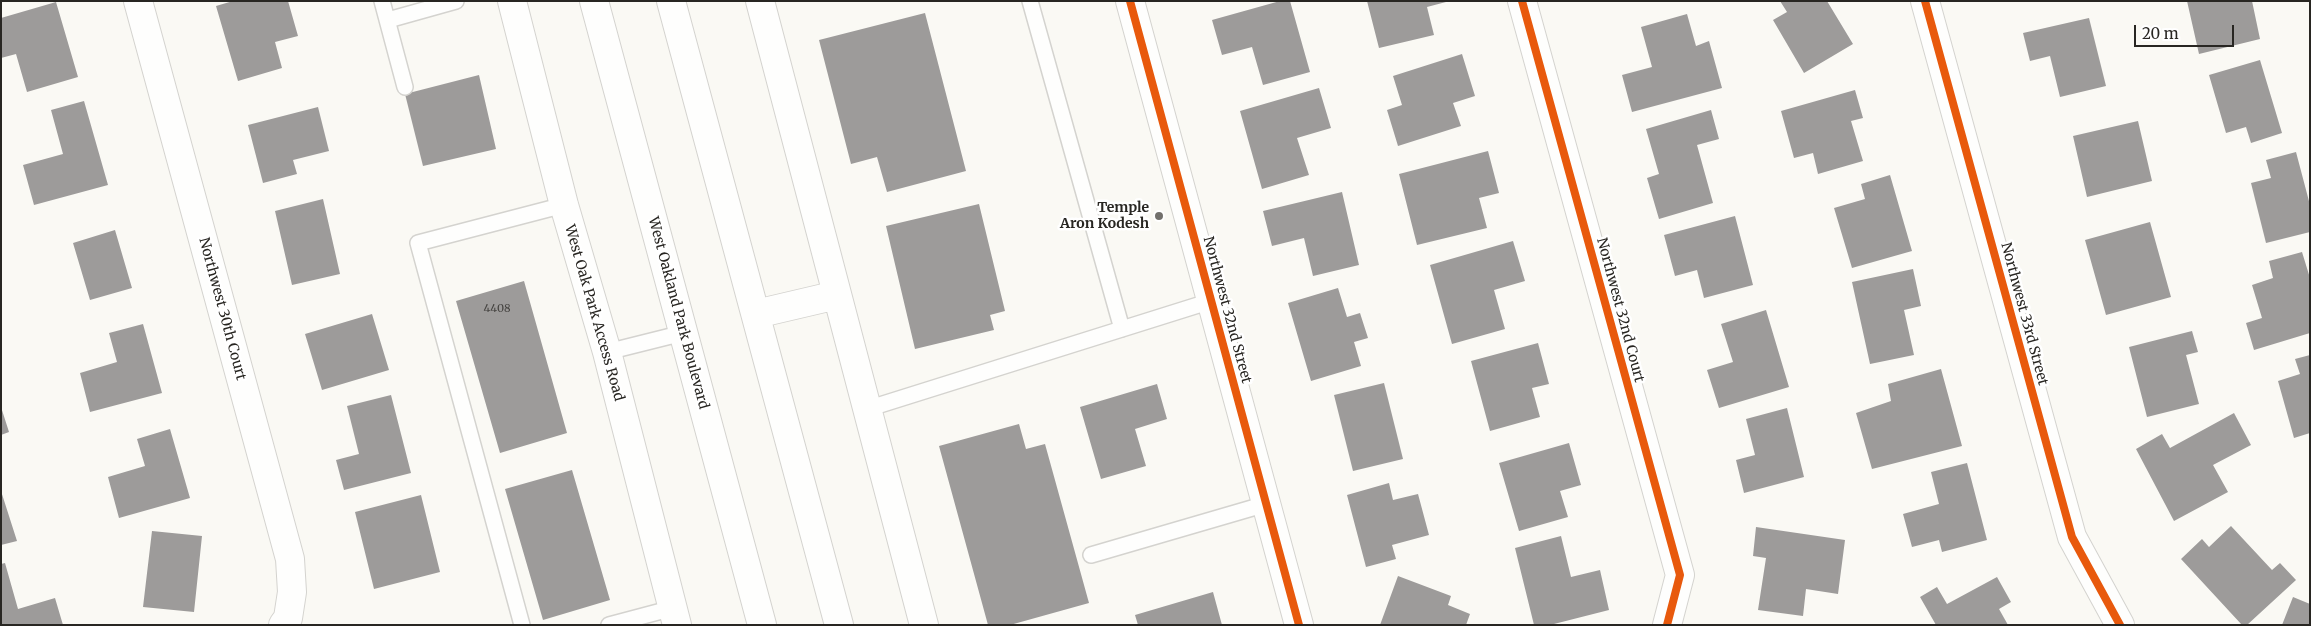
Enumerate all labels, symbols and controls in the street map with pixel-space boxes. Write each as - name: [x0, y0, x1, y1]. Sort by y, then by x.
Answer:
- scale bar: [2136, 15, 2236, 47]
- text: 20 m: [2142, 24, 2179, 43]
- place label: Temple Aron Kodesh: [1060, 200, 1149, 232]
- marker: Temple Aron Kodesh: [1153, 210, 1165, 222]
- street label: West Oakland Park Boulevard: [644, 215, 712, 411]
- street label: West Oak Park Access Road: [561, 223, 627, 403]
- street label: Northwest 32nd Street: [1199, 235, 1255, 385]
- street label: Northwest 30th Court: [195, 236, 249, 382]
- street label: Northwest 32nd Court: [1593, 236, 1647, 384]
- street label: Northwest 33rd Street: [1997, 241, 2051, 387]
- house number: 4408: [483, 302, 511, 316]

